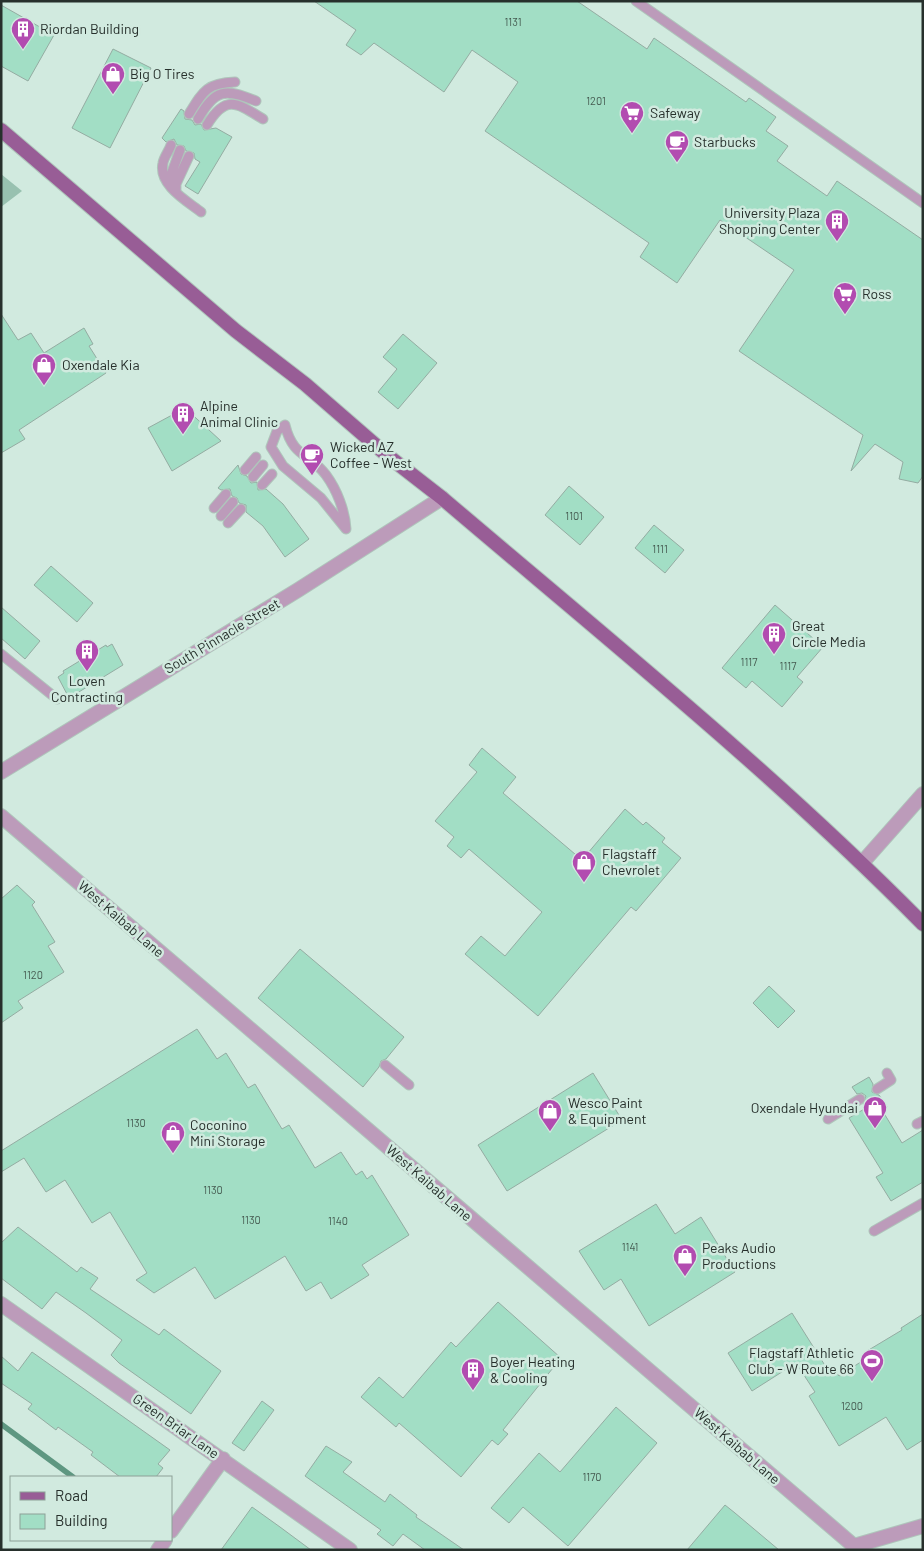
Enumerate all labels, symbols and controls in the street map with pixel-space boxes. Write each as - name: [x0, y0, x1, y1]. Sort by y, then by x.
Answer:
- house number: 1131: [504, 15, 522, 28]
- building icon: Riordan Building: [10, 16, 36, 50]
- place label: Riordan Building: [40, 20, 139, 37]
- shop icon: Big O Tires: [100, 61, 126, 95]
- place label: Big O Tires: [130, 65, 195, 82]
- house number: 1201: [586, 94, 606, 107]
- supermarket icon: Safeway: [619, 100, 645, 134]
- place label: Safeway: [650, 104, 701, 121]
- cafe icon: Starbucks: [664, 129, 690, 163]
- place label: Starbucks: [694, 133, 756, 150]
- place label: University Plaza Shopping Center: [719, 204, 820, 237]
- building icon: University Plaza Shopping Center: [824, 208, 850, 242]
- supermarket icon: Ross: [832, 281, 858, 315]
- place label: Ross: [862, 285, 892, 302]
- shop icon: Oxendale Kia: [31, 352, 57, 386]
- place label: Oxendale Kia: [62, 356, 140, 373]
- place label: Alpine Animal Clinic: [200, 397, 278, 430]
- building icon: Alpine Animal Clinic: [170, 401, 196, 435]
- place label: Wicked AZ Coffee - West: [330, 438, 412, 471]
- cafe icon: Wicked AZ Coffee - West: [299, 442, 325, 476]
- house number: 1101: [565, 509, 583, 522]
- house number: 1111: [652, 542, 668, 555]
- street label: South Pinnacle Street: [161, 594, 283, 677]
- place label: Great Circle Media: [792, 617, 866, 650]
- building icon: Great Circle Media: [761, 621, 787, 655]
- building icon: Loven Contracting: [74, 638, 100, 672]
- house number: 1117: [741, 655, 757, 668]
- house number: 1117: [780, 659, 796, 672]
- place label: Loven Contracting: [51, 672, 123, 705]
- place label: Flagstaff Chevrolet: [602, 845, 660, 878]
- shop icon: Flagstaff Chevrolet: [571, 849, 597, 883]
- street label: West Kaibab Lane: [75, 877, 168, 960]
- house number: 1120: [23, 968, 43, 981]
- place label: Wesco Paint & Equipment: [568, 1094, 647, 1127]
- shop icon: Oxendale Hyundai: [862, 1095, 888, 1129]
- shop icon: Wesco Paint & Equipment: [537, 1098, 563, 1132]
- place label: Oxendale Hyundai: [751, 1099, 858, 1116]
- house number: 1130: [126, 1116, 146, 1129]
- place label: Coconino Mini Storage: [190, 1116, 265, 1149]
- shop icon: Coconino Mini Storage: [160, 1120, 186, 1154]
- street label: West Kaibab Lane: [383, 1141, 476, 1224]
- house number: 1130: [203, 1183, 223, 1196]
- house number: 1130: [241, 1213, 261, 1226]
- house number: 1140: [328, 1214, 348, 1227]
- place label: Peaks Audio Productions: [702, 1239, 776, 1272]
- house number: 1141: [622, 1240, 638, 1253]
- shop icon: Peaks Audio Productions: [672, 1243, 698, 1277]
- place label: Flagstaff Athletic Club - W Route 66: [748, 1344, 854, 1377]
- sports icon: Flagstaff Athletic Club - W Route 66: [859, 1348, 885, 1382]
- place label: Boyer Heating & Cooling: [490, 1353, 575, 1386]
- building icon: Boyer Heating & Cooling: [460, 1357, 486, 1391]
- street label: Green Briar Lane: [130, 1390, 223, 1462]
- house number: 1200: [841, 1399, 863, 1412]
- street label: West Kaibab Lane: [691, 1404, 784, 1487]
- house number: 1170: [582, 1470, 602, 1483]
- legend: [10, 1476, 172, 1541]
- text: Road: [55, 1486, 88, 1504]
- text: Building: [55, 1511, 108, 1529]

